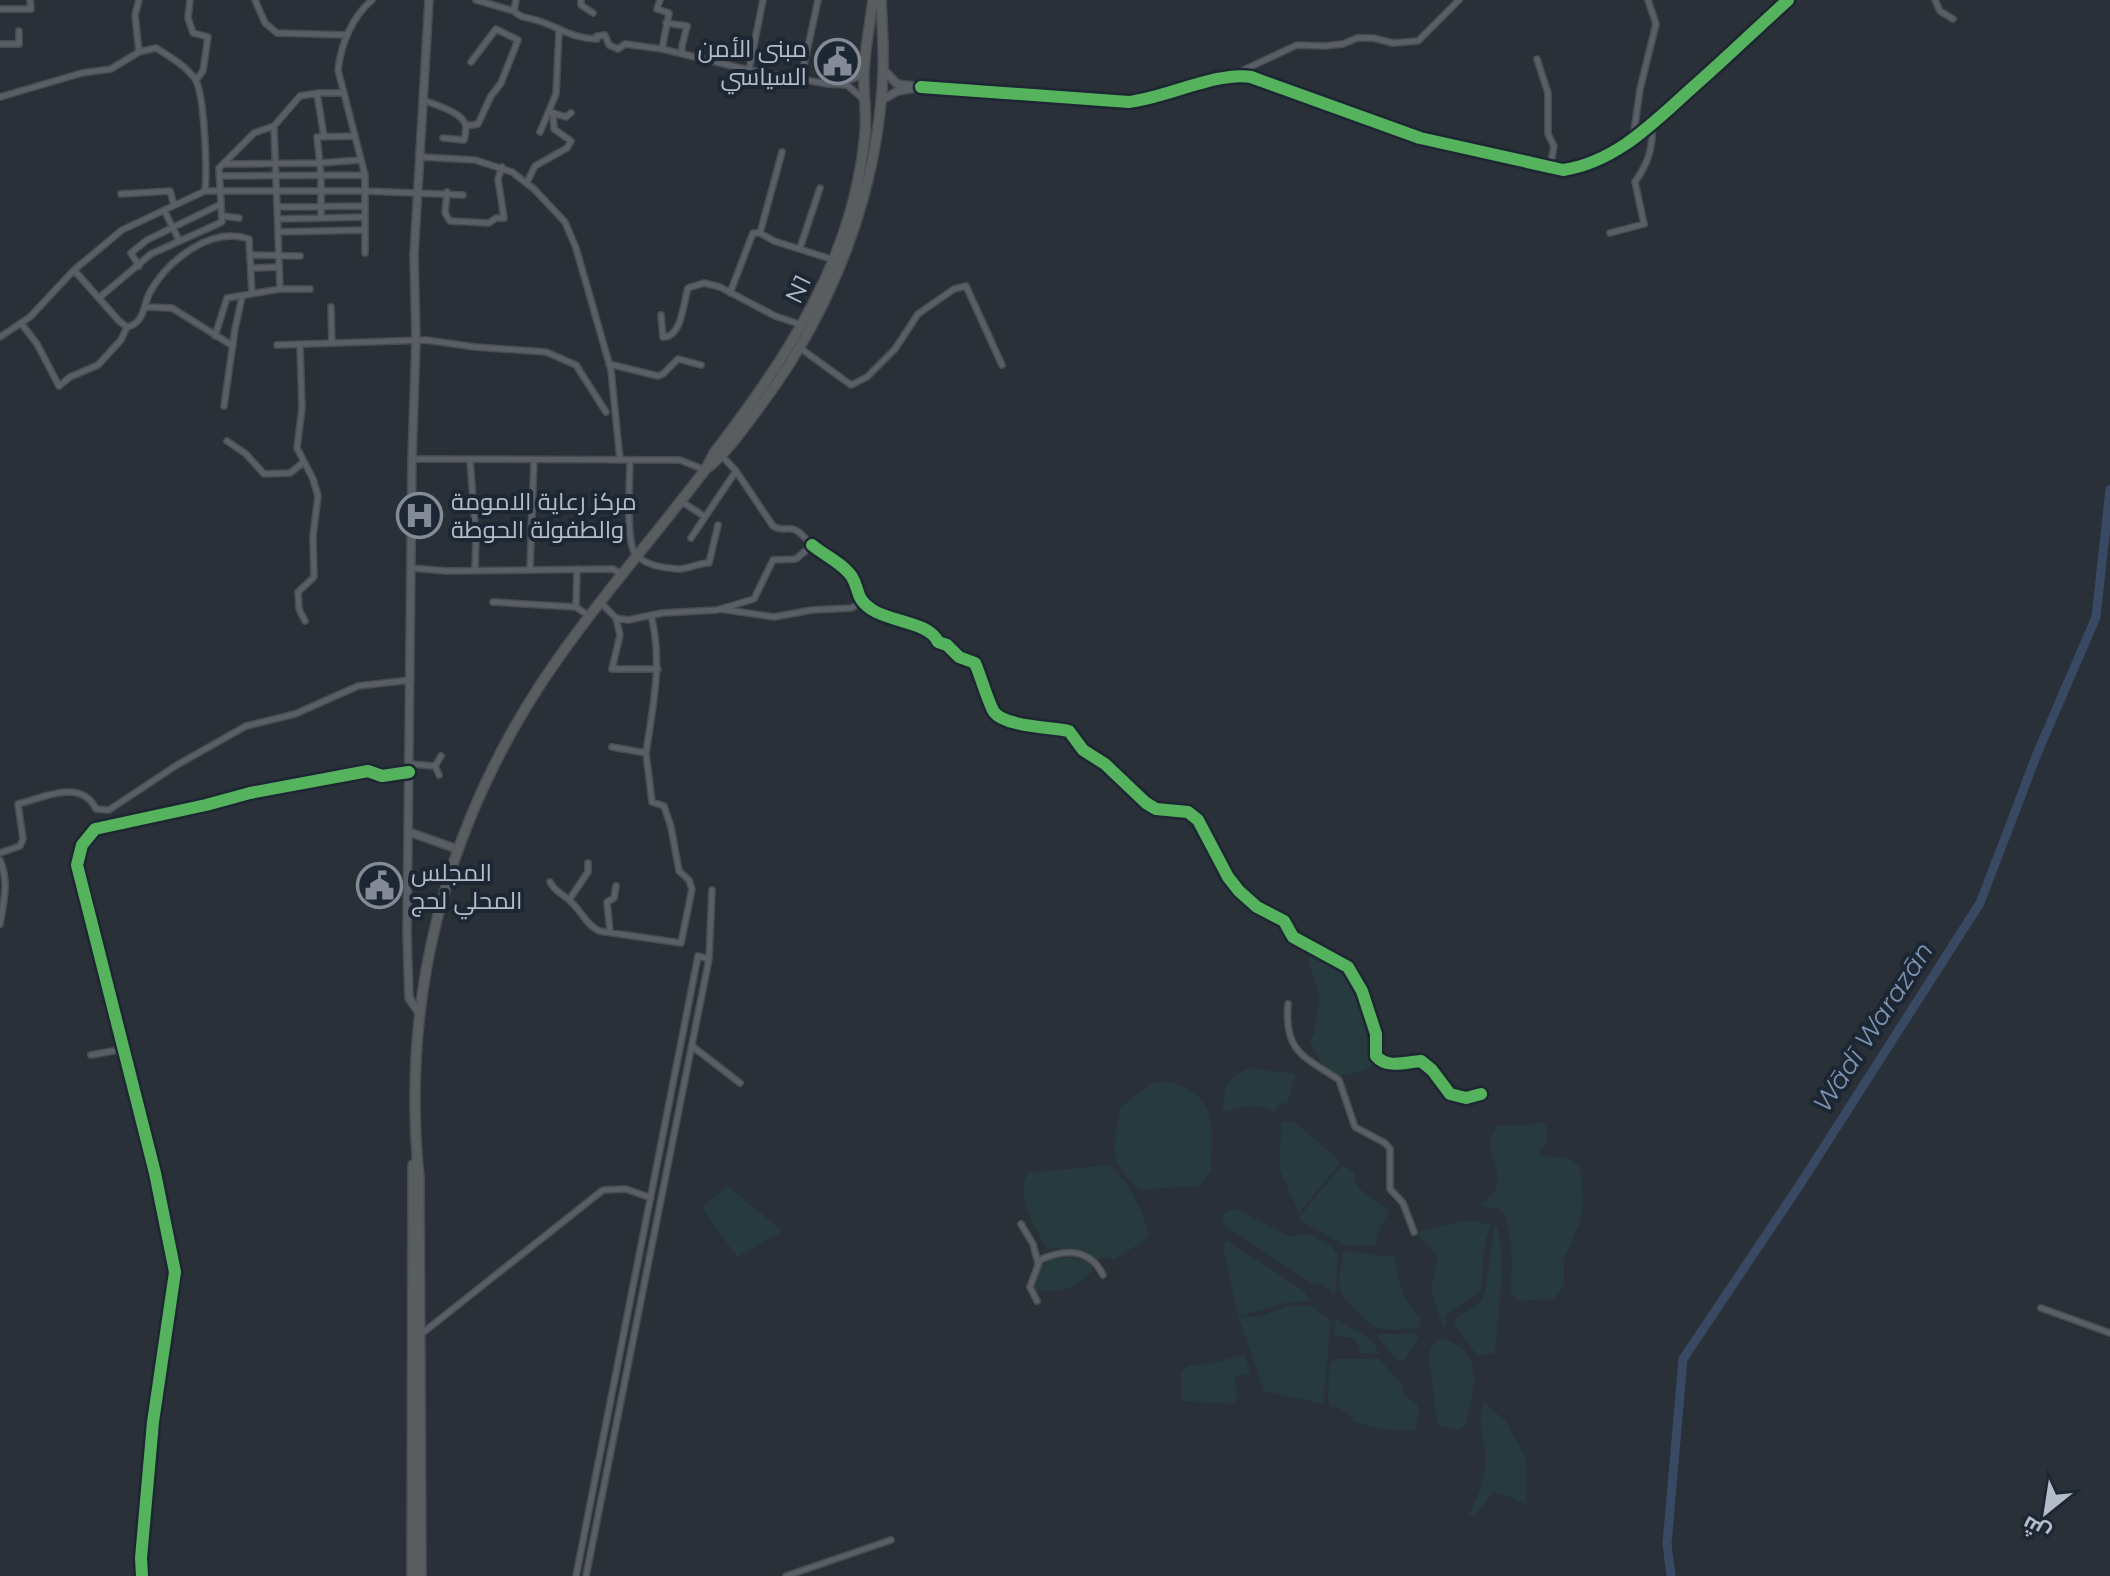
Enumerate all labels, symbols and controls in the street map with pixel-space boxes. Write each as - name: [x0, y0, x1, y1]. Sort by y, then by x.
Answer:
- place label: مبنى الأمن السياسي: [697, 34, 807, 95]
- public building icon: مبنى الأمن السياسي: [814, 38, 862, 86]
- street label: N1: [779, 270, 817, 308]
- place label: مركز رعاية الامومة والطفولة الحوطة: [451, 487, 637, 544]
- hospital icon: مركز رعاية الامومة والطفولة الحوطة: [396, 491, 444, 539]
- place label: المجلس المحلي لحج: [411, 858, 522, 920]
- public building icon: المجلس المحلي لحج: [356, 862, 404, 910]
- water label: Wādī Warazān: [1806, 936, 1940, 1118]
- north arrow: [2006, 1472, 2086, 1552]
- text: ش: [2017, 1510, 2055, 1548]

